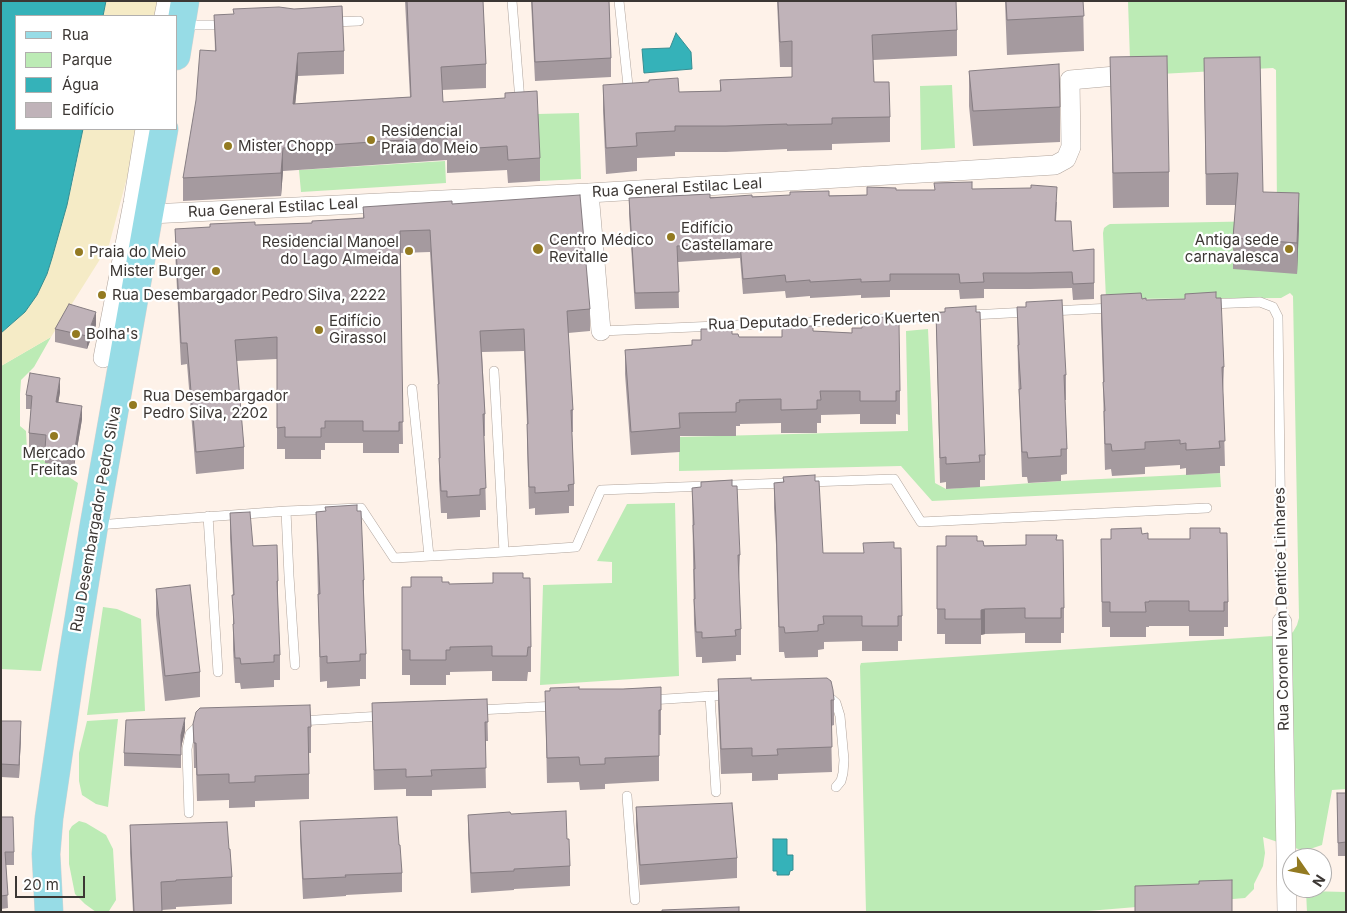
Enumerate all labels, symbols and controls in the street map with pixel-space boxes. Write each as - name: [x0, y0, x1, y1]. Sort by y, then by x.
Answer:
- legend: [15, 15, 178, 130]
- text: Rua: [62, 25, 89, 44]
- text: Parque: [62, 50, 112, 69]
- text: Água: [62, 75, 99, 94]
- text: Edifício: [62, 100, 114, 119]
- place label: Residencial Praia do Meio: [381, 122, 478, 157]
- marker: Residencial Praia do Meio: [365, 134, 377, 146]
- place label: Mister Chopp: [238, 137, 334, 155]
- marker: Mister Chopp: [222, 140, 234, 152]
- street label: Rua General Estilac Leal: [591, 175, 763, 201]
- street label: Rua General Estilac Leal: [187, 195, 359, 221]
- place label: Edifício Castellamare: [681, 219, 773, 254]
- place label: Centro Médico Revitalle: [549, 231, 654, 266]
- marker: Edifício Castellamare: [665, 231, 677, 243]
- place label: Antiga sede carnavalesca: [1185, 231, 1279, 266]
- place label: Residencial Manoel do Lago Almeida: [262, 233, 399, 268]
- marker: Centro Médico Revitalle: [531, 242, 545, 256]
- place label: Praia do Meio: [89, 243, 186, 261]
- marker: Antiga sede carnavalesca: [1283, 243, 1295, 255]
- marker: Residencial Manoel do Lago Almeida: [403, 245, 415, 257]
- marker: Praia do Meio: [73, 246, 85, 258]
- place label: Mister Burger: [110, 262, 206, 280]
- marker: Mister Burger: [210, 265, 222, 277]
- place label: Rua Desembargador Pedro Silva, 2222: [112, 286, 386, 304]
- marker: Rua Desembargador Pedro Silva, 2222: [96, 289, 108, 301]
- street label: Rua Deputado Frederico Kuerten: [708, 308, 940, 334]
- place label: Edifício Girassol: [329, 312, 386, 347]
- marker: Edifício Girassol: [313, 324, 325, 336]
- place label: Bolha's: [86, 325, 138, 343]
- marker: Bolha's: [70, 328, 82, 340]
- place label: Rua Desembargador Pedro Silva, 2202: [143, 387, 288, 422]
- marker: Rua Desembargador Pedro Silva, 2202: [127, 399, 139, 411]
- street label: Rua Desembargador Pedro Silva: [67, 405, 125, 633]
- marker: Mercado Freitas: [48, 430, 60, 442]
- place label: Mercado Freitas: [22, 444, 86, 479]
- street label: Rua Coronel Ivan Dentice Linhares: [1271, 487, 1293, 731]
- north arrow: [1282, 848, 1332, 898]
- scale bar: [18, 866, 88, 898]
- text: N: [1309, 872, 1329, 890]
- text: 20 m: [23, 875, 59, 894]

